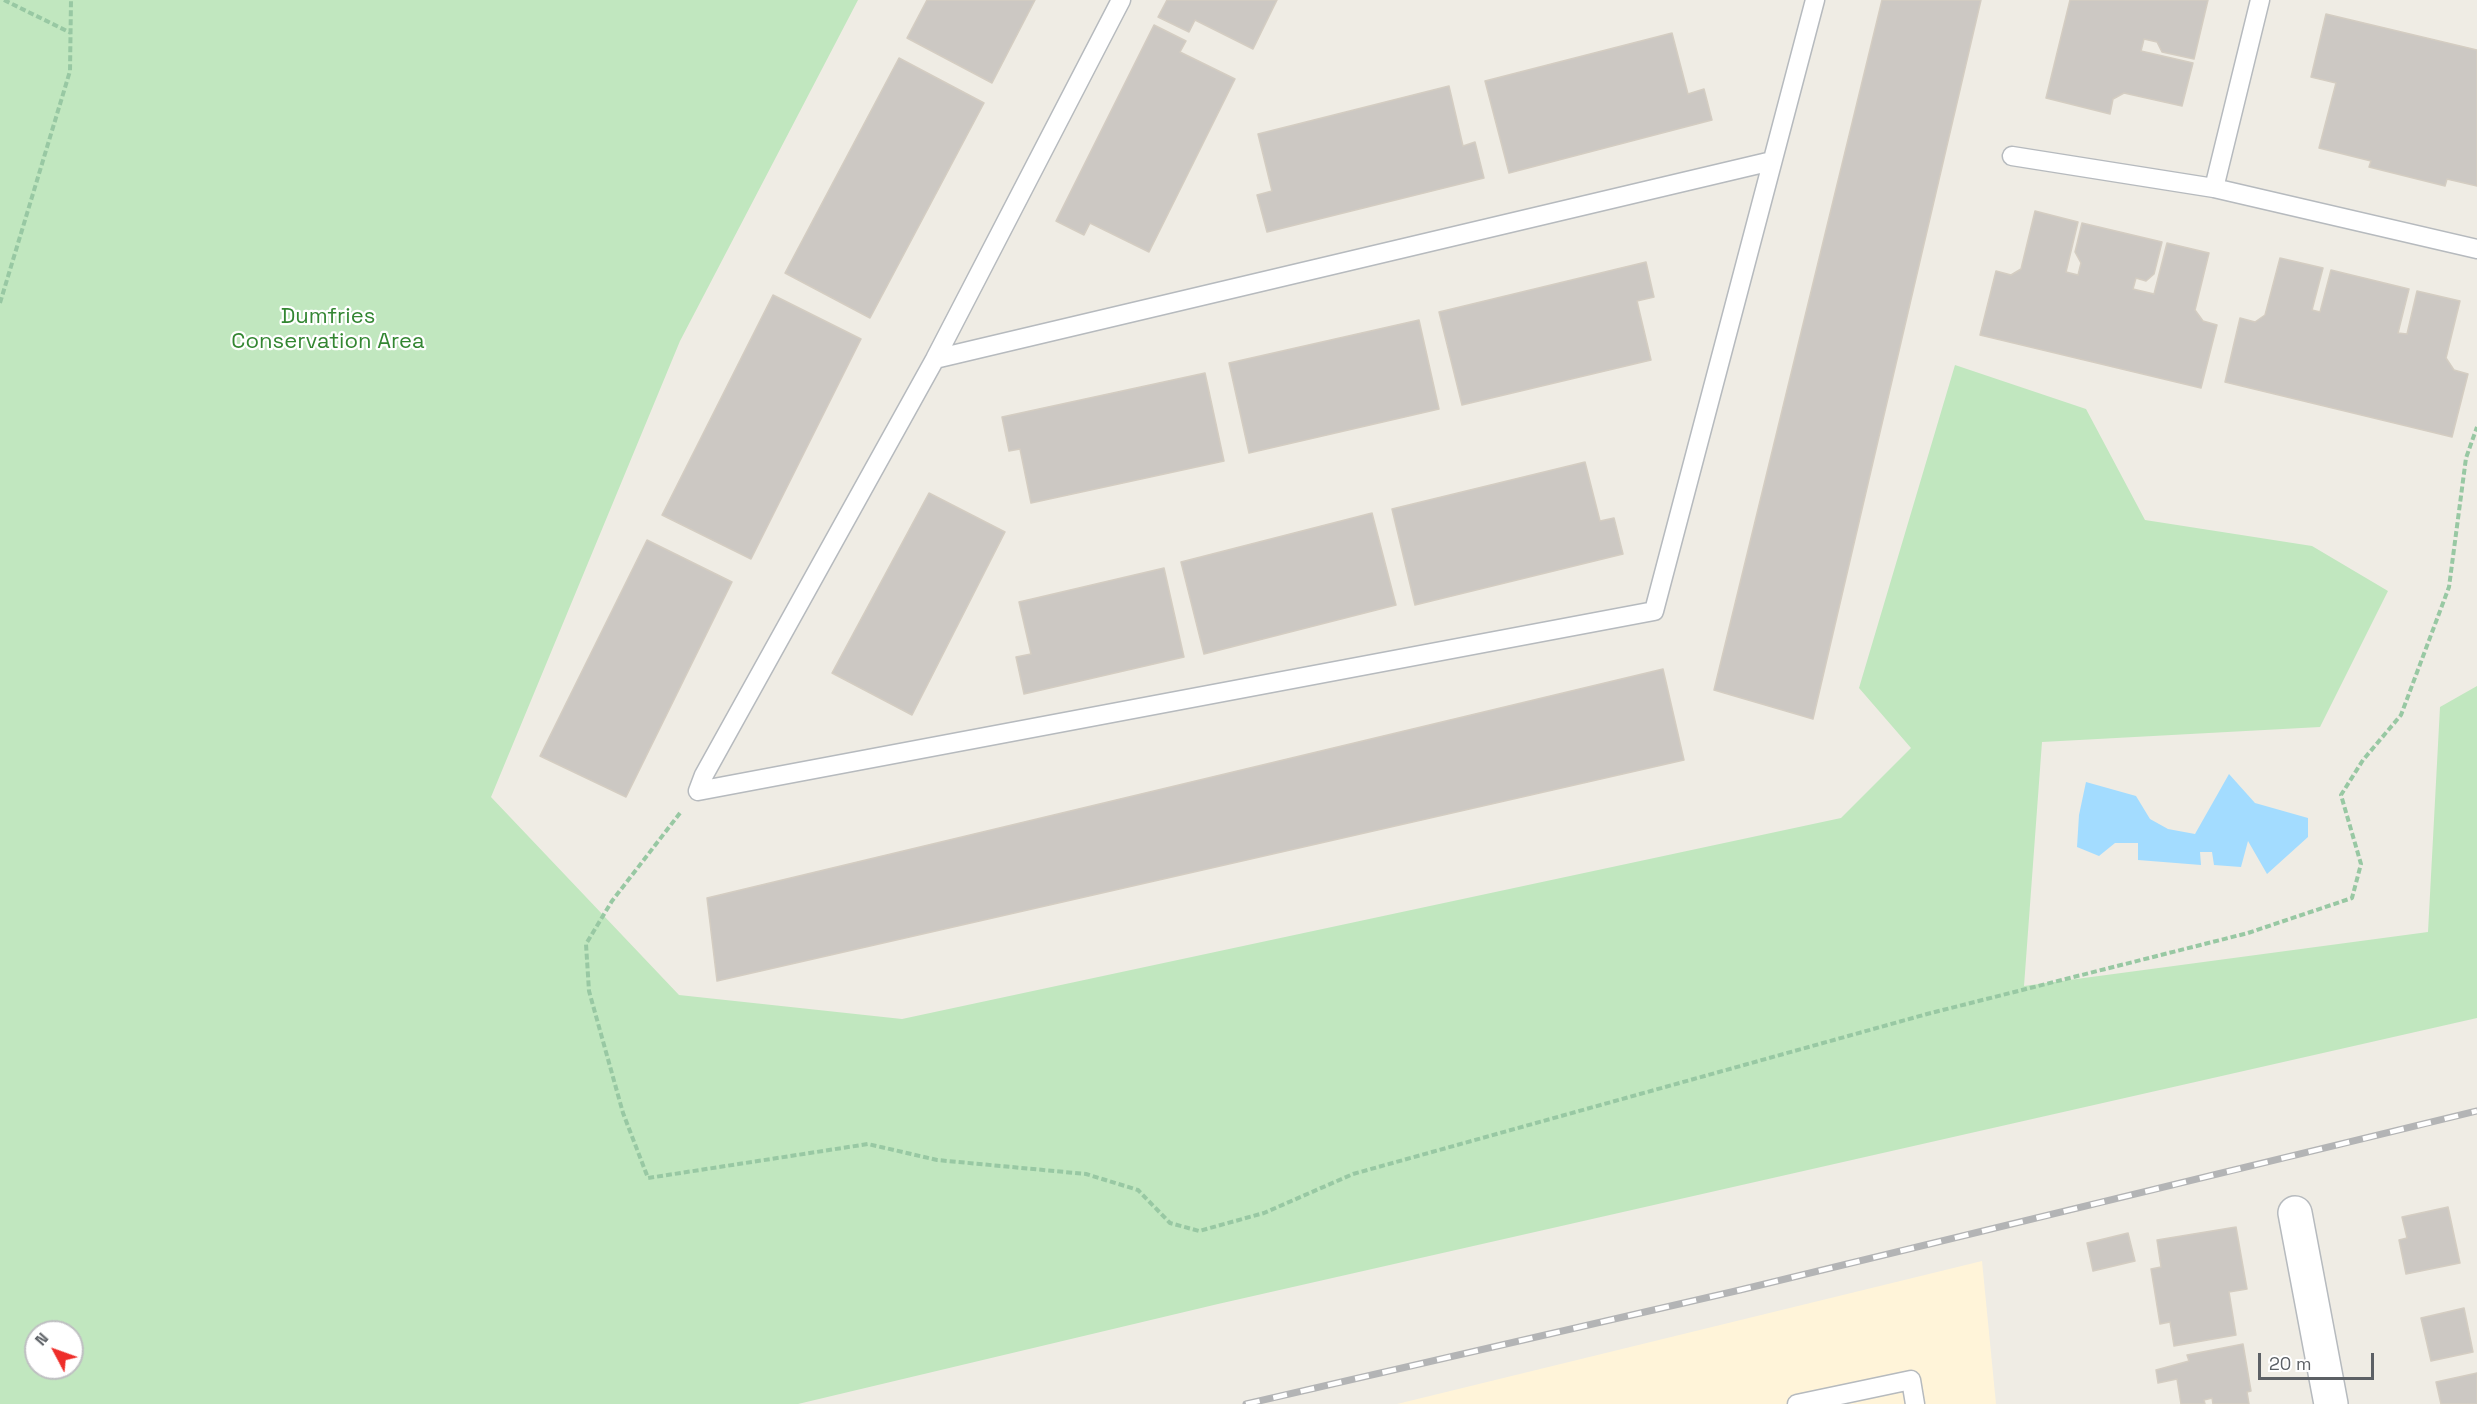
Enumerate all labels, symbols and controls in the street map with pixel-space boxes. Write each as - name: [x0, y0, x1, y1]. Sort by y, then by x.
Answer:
- park label: Dumfries Conservation Area: [231, 304, 425, 356]
- north arrow: [24, 1320, 84, 1380]
- text: N: [30, 1328, 53, 1350]
- scale bar: [2261, 1341, 2376, 1379]
- text: 20 m: [2269, 1352, 2312, 1375]

